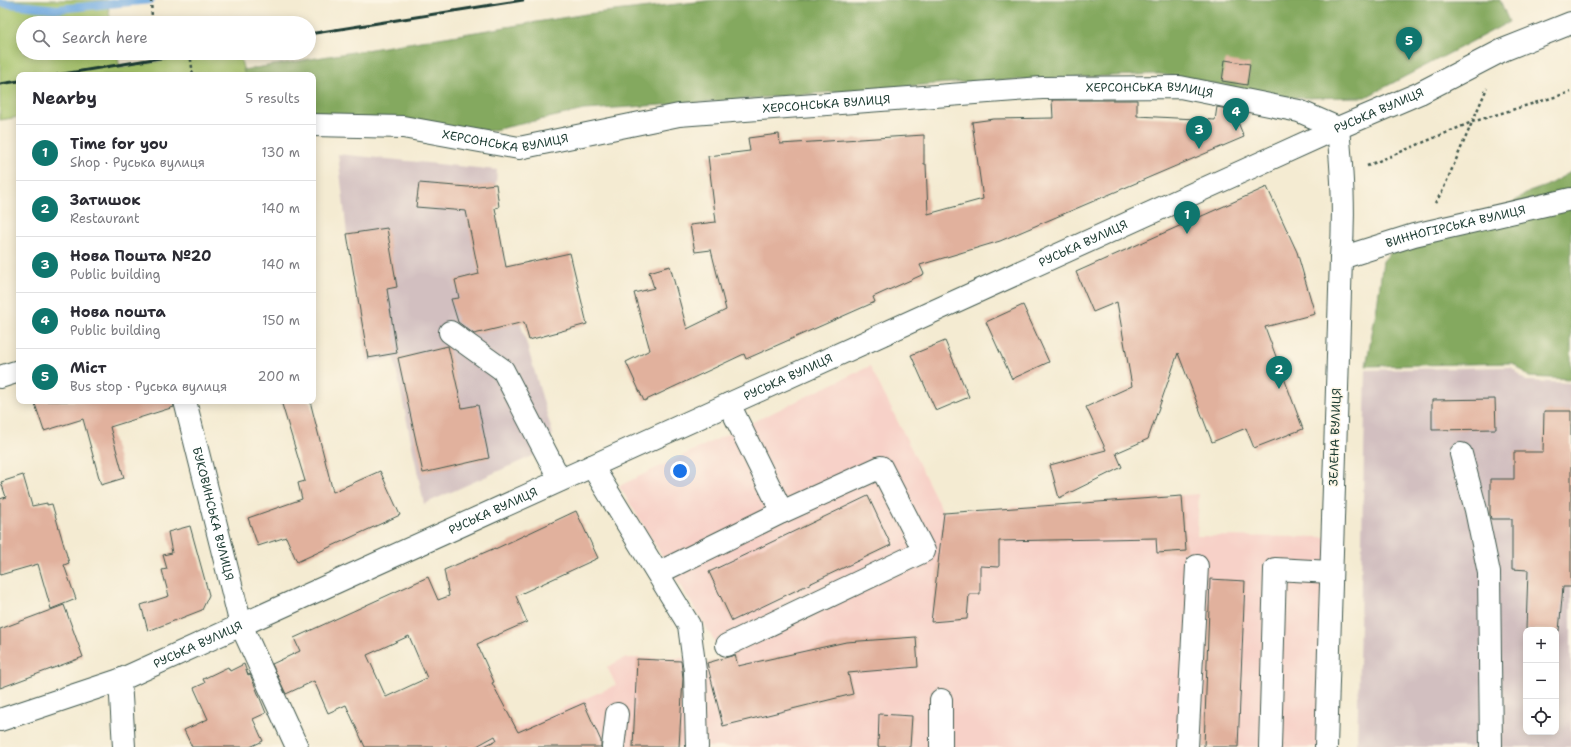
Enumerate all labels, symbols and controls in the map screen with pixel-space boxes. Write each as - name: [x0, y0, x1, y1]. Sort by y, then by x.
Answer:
- search box: [16, 16, 316, 60]
- icon: search: [30, 27, 52, 49]
- pin: 5: [1396, 27, 1422, 60]
- text: Search here: [62, 28, 148, 48]
- street label: ХЕРСОНСЬКА ВУЛИЦЯ: [1086, 79, 1215, 102]
- street label: РУСЬКА ВУЛИЦЯ: [1331, 84, 1426, 137]
- text: Nearby: [32, 87, 97, 109]
- text: 5 results: [245, 90, 300, 107]
- street label: ХЕРСОНСЬКА ВУЛИЦЯ: [762, 91, 891, 117]
- pin: 4: [1223, 98, 1249, 131]
- pin: 3: [1186, 116, 1212, 149]
- street label: ХЕРСОНСЬКА ВУЛИЦЯ: [441, 126, 570, 156]
- text: Time for you: [70, 134, 168, 154]
- text: 1: [42, 144, 48, 161]
- text: 130 m: [262, 144, 300, 161]
- text: Shop · Руська вулиця: [70, 154, 205, 171]
- text: Затишок: [70, 190, 141, 210]
- text: 2: [40, 200, 50, 217]
- text: 140 m: [261, 200, 300, 217]
- pin: 1: [1174, 201, 1200, 234]
- street label: ВИННОГІРСЬКА ВУЛИЦЯ: [1384, 202, 1527, 251]
- text: Restaurant: [70, 210, 140, 227]
- street label: РУСЬКА ВУЛИЦЯ: [1036, 216, 1130, 271]
- text: Нова Пошта №20: [70, 246, 211, 266]
- text: 3: [40, 256, 50, 273]
- text: 140 m: [261, 256, 300, 273]
- text: Public building: [70, 266, 161, 283]
- text: Нова пошта: [70, 302, 166, 322]
- text: 4: [40, 312, 50, 329]
- text: 150 m: [262, 312, 300, 329]
- text: Public building: [70, 322, 161, 339]
- street label: РУСЬКА ВУЛИЦЯ: [741, 350, 835, 404]
- pin: 2: [1266, 356, 1292, 389]
- text: Міст: [70, 358, 107, 378]
- text: 5: [41, 368, 49, 385]
- text: 200 m: [258, 368, 300, 385]
- text: Bus stop · Руська вулиця: [70, 378, 227, 395]
- street label: ЗЕЛЕНА ВУЛИЦЯ: [1325, 388, 1345, 486]
- street label: БУКОВИНСЬКА ВУЛИЦЯ: [189, 445, 238, 582]
- your location: [670, 461, 690, 481]
- street label: РУСЬКА ВУЛИЦЯ: [446, 484, 540, 538]
- street label: РУСЬКА ВУЛИЦЯ: [151, 618, 245, 672]
- map controls: [1523, 627, 1559, 735]
- button: +: [1523, 627, 1559, 663]
- button: −: [1523, 663, 1559, 699]
- button: locate: [1523, 699, 1559, 735]

